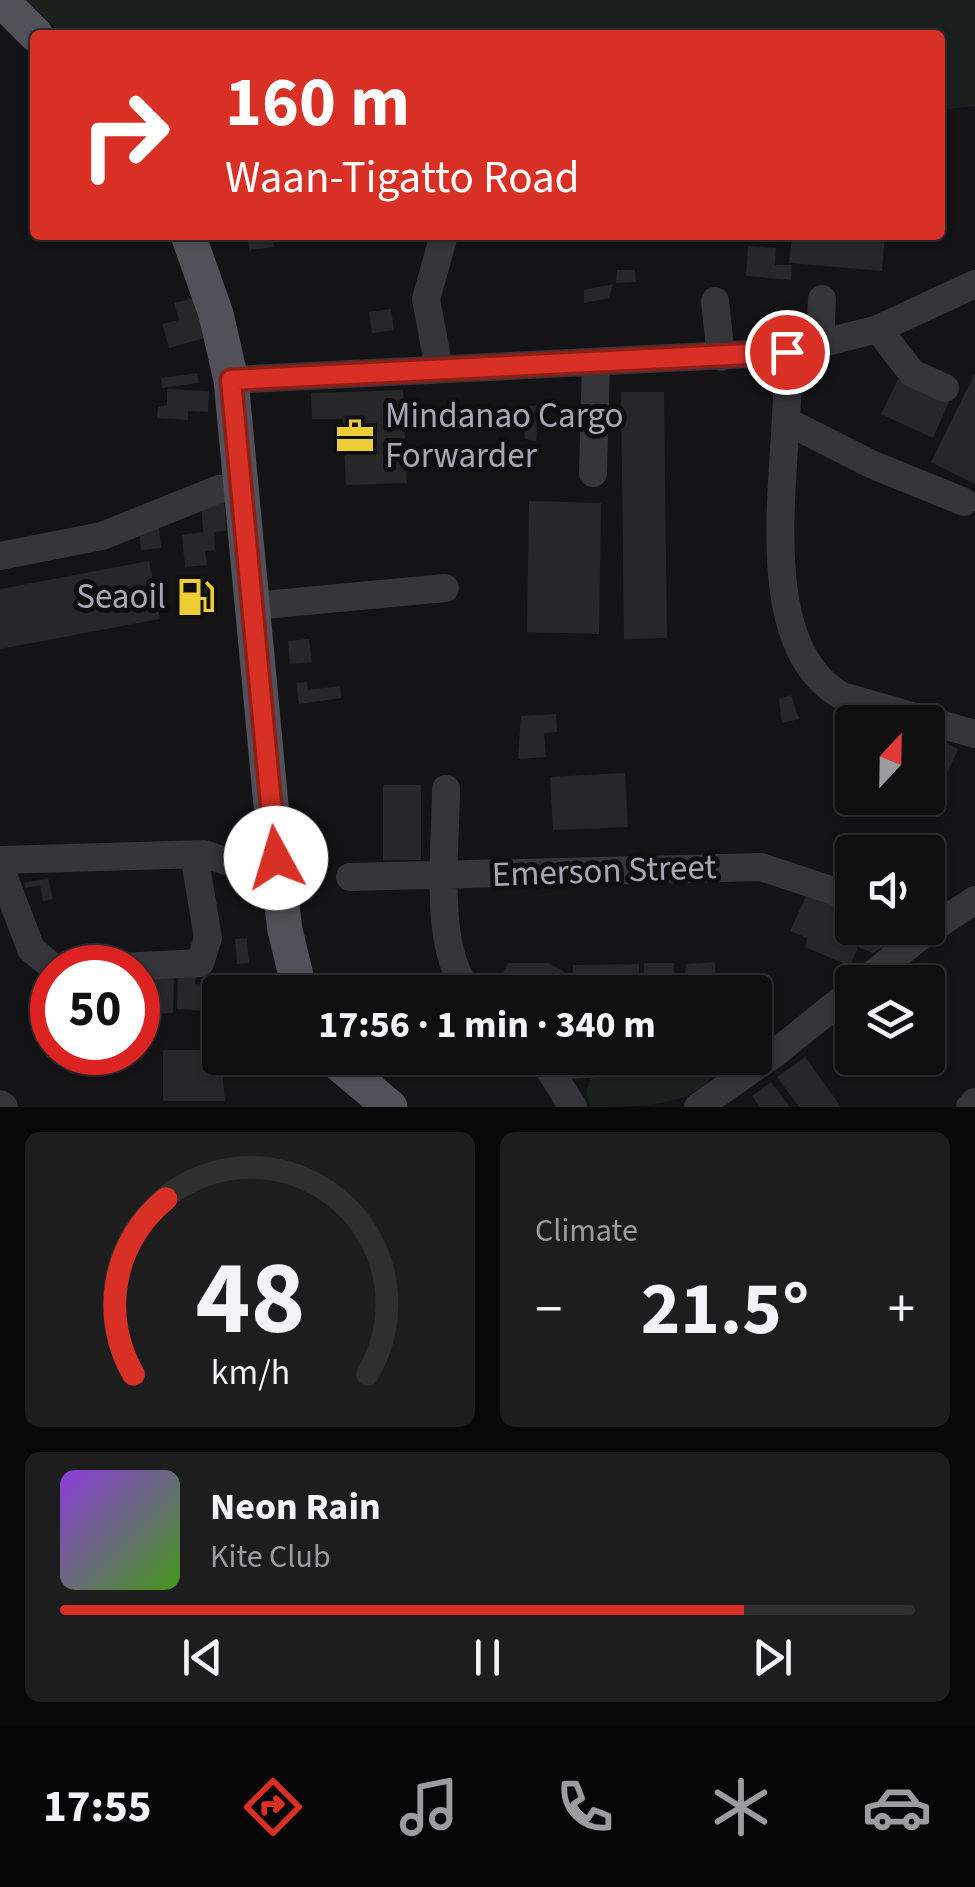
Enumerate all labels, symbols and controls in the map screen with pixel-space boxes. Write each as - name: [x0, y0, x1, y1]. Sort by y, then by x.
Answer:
- text: 160 m: [225, 53, 410, 153]
- icon: right: [60, 70, 190, 200]
- text: Waan-Tigatto Road: [225, 146, 580, 210]
- pin: [745, 310, 830, 395]
- icon: arrive: [760, 325, 815, 380]
- place label: Mindanao Cargo Forwarder: [385, 391, 624, 481]
- office icon: Mindanao Cargo Forwarder: [334, 415, 376, 457]
- place label: Seaoil: [76, 572, 166, 622]
- fuel station icon: Seaoil: [175, 576, 217, 618]
- north arrow: [835, 705, 945, 815]
- map controls: [835, 705, 945, 1075]
- position arrow: [224, 806, 328, 910]
- button: sound: [835, 835, 945, 945]
- street label: Emerson Street: [491, 842, 717, 900]
- speed limit sign: 50: [30, 945, 160, 1075]
- button: layers: [835, 965, 945, 1075]
- text: 17:56 · 1 min · 340 m: [318, 998, 656, 1052]
- text: Climate: [535, 1208, 638, 1254]
- text: 48: [195, 1226, 305, 1374]
- text: 21.5°: [641, 1256, 809, 1363]
- text: −: [535, 1271, 562, 1349]
- text: +: [888, 1271, 915, 1349]
- text: km/h: [210, 1347, 290, 1398]
- text: Neon Rain: [210, 1480, 381, 1534]
- text: Kite Club: [210, 1534, 331, 1580]
- icon: previous: [175, 1630, 230, 1685]
- icon: pause: [460, 1630, 515, 1685]
- icon: next: [745, 1630, 800, 1685]
- icon: directions: [238, 1772, 308, 1842]
- icon: music: [394, 1772, 464, 1842]
- icon: phone: [550, 1772, 620, 1842]
- icon: climate: [706, 1772, 776, 1842]
- icon: car: [862, 1772, 932, 1842]
- text: 17:55: [43, 1775, 152, 1839]

